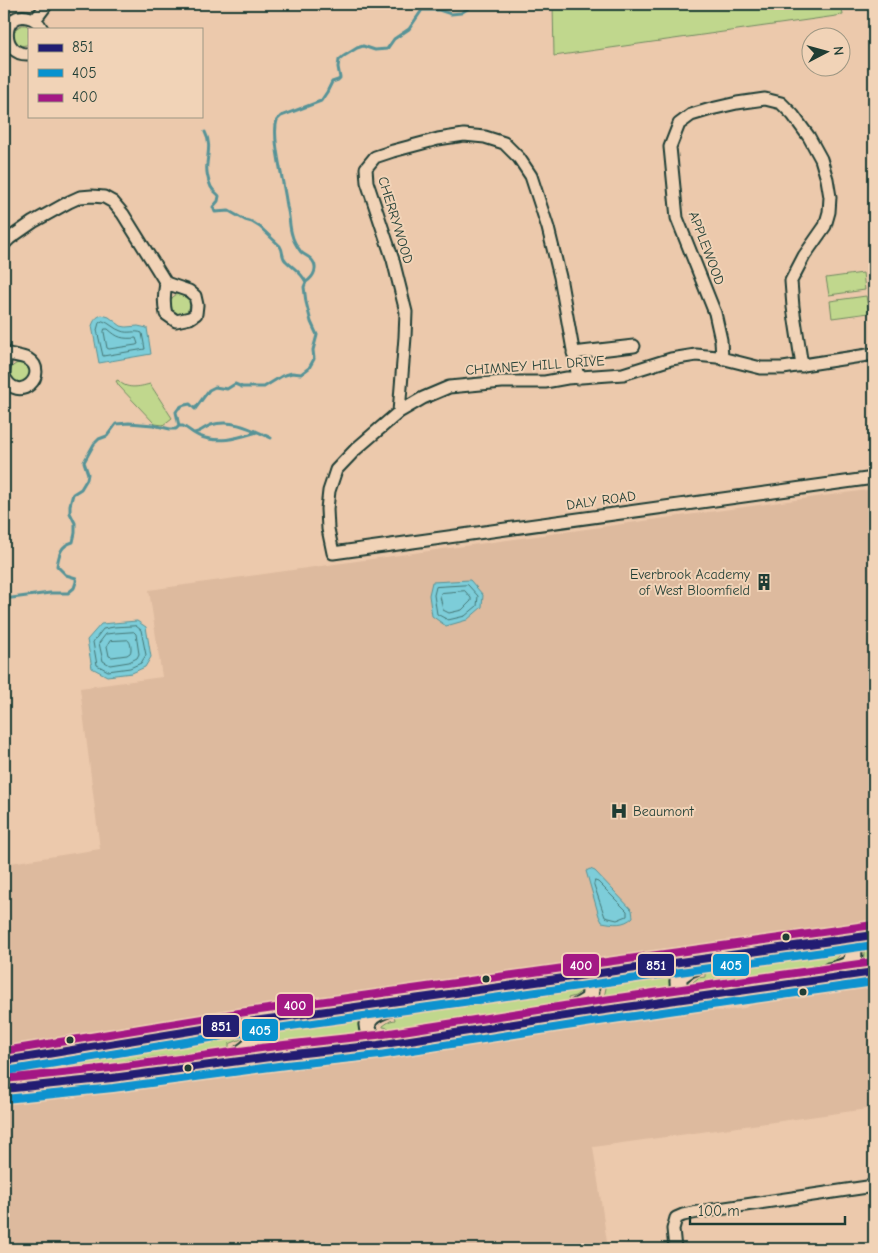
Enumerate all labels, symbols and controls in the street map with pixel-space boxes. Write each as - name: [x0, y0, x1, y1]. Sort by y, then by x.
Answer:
- legend: [28, 28, 202, 118]
- north arrow: [800, 28, 850, 78]
- text: 851: [72, 38, 94, 56]
- text: N: [830, 45, 847, 56]
- text: 405: [72, 64, 97, 82]
- text: 400: [72, 88, 98, 106]
- street label: CHERRYWOOD: [374, 174, 417, 266]
- street label: APPLEWOOD: [685, 209, 728, 288]
- street label: CHIMNEY HILL DRIVE: [465, 352, 605, 379]
- street label: DALY ROAD: [565, 487, 637, 514]
- place label: Everbrook Academy of West Bloomfield: [630, 566, 751, 599]
- building icon: Everbrook Academy of West Bloomfield: [754, 572, 774, 592]
- hospital icon: Beaumont: [609, 801, 629, 821]
- place label: Beaumont: [633, 803, 695, 820]
- unlabelled marker: [781, 932, 791, 942]
- line badge: 400: [562, 953, 600, 977]
- line badge: 851: [637, 953, 675, 977]
- line badge: 405: [712, 953, 750, 977]
- text: 400: [570, 957, 592, 974]
- text: 851: [646, 957, 666, 974]
- text: 405: [720, 957, 742, 974]
- unlabelled marker: [481, 974, 491, 984]
- unlabelled marker: [798, 987, 808, 997]
- line badge: 400: [276, 993, 314, 1017]
- text: 400: [284, 997, 306, 1014]
- line badge: 851: [202, 1014, 240, 1038]
- text: 851: [211, 1018, 231, 1035]
- line badge: 405: [241, 1018, 279, 1042]
- text: 405: [249, 1022, 271, 1039]
- unlabelled marker: [65, 1035, 75, 1045]
- unlabelled marker: [183, 1063, 193, 1073]
- scale bar: [690, 1193, 846, 1225]
- text: 100 m: [698, 1202, 740, 1220]

